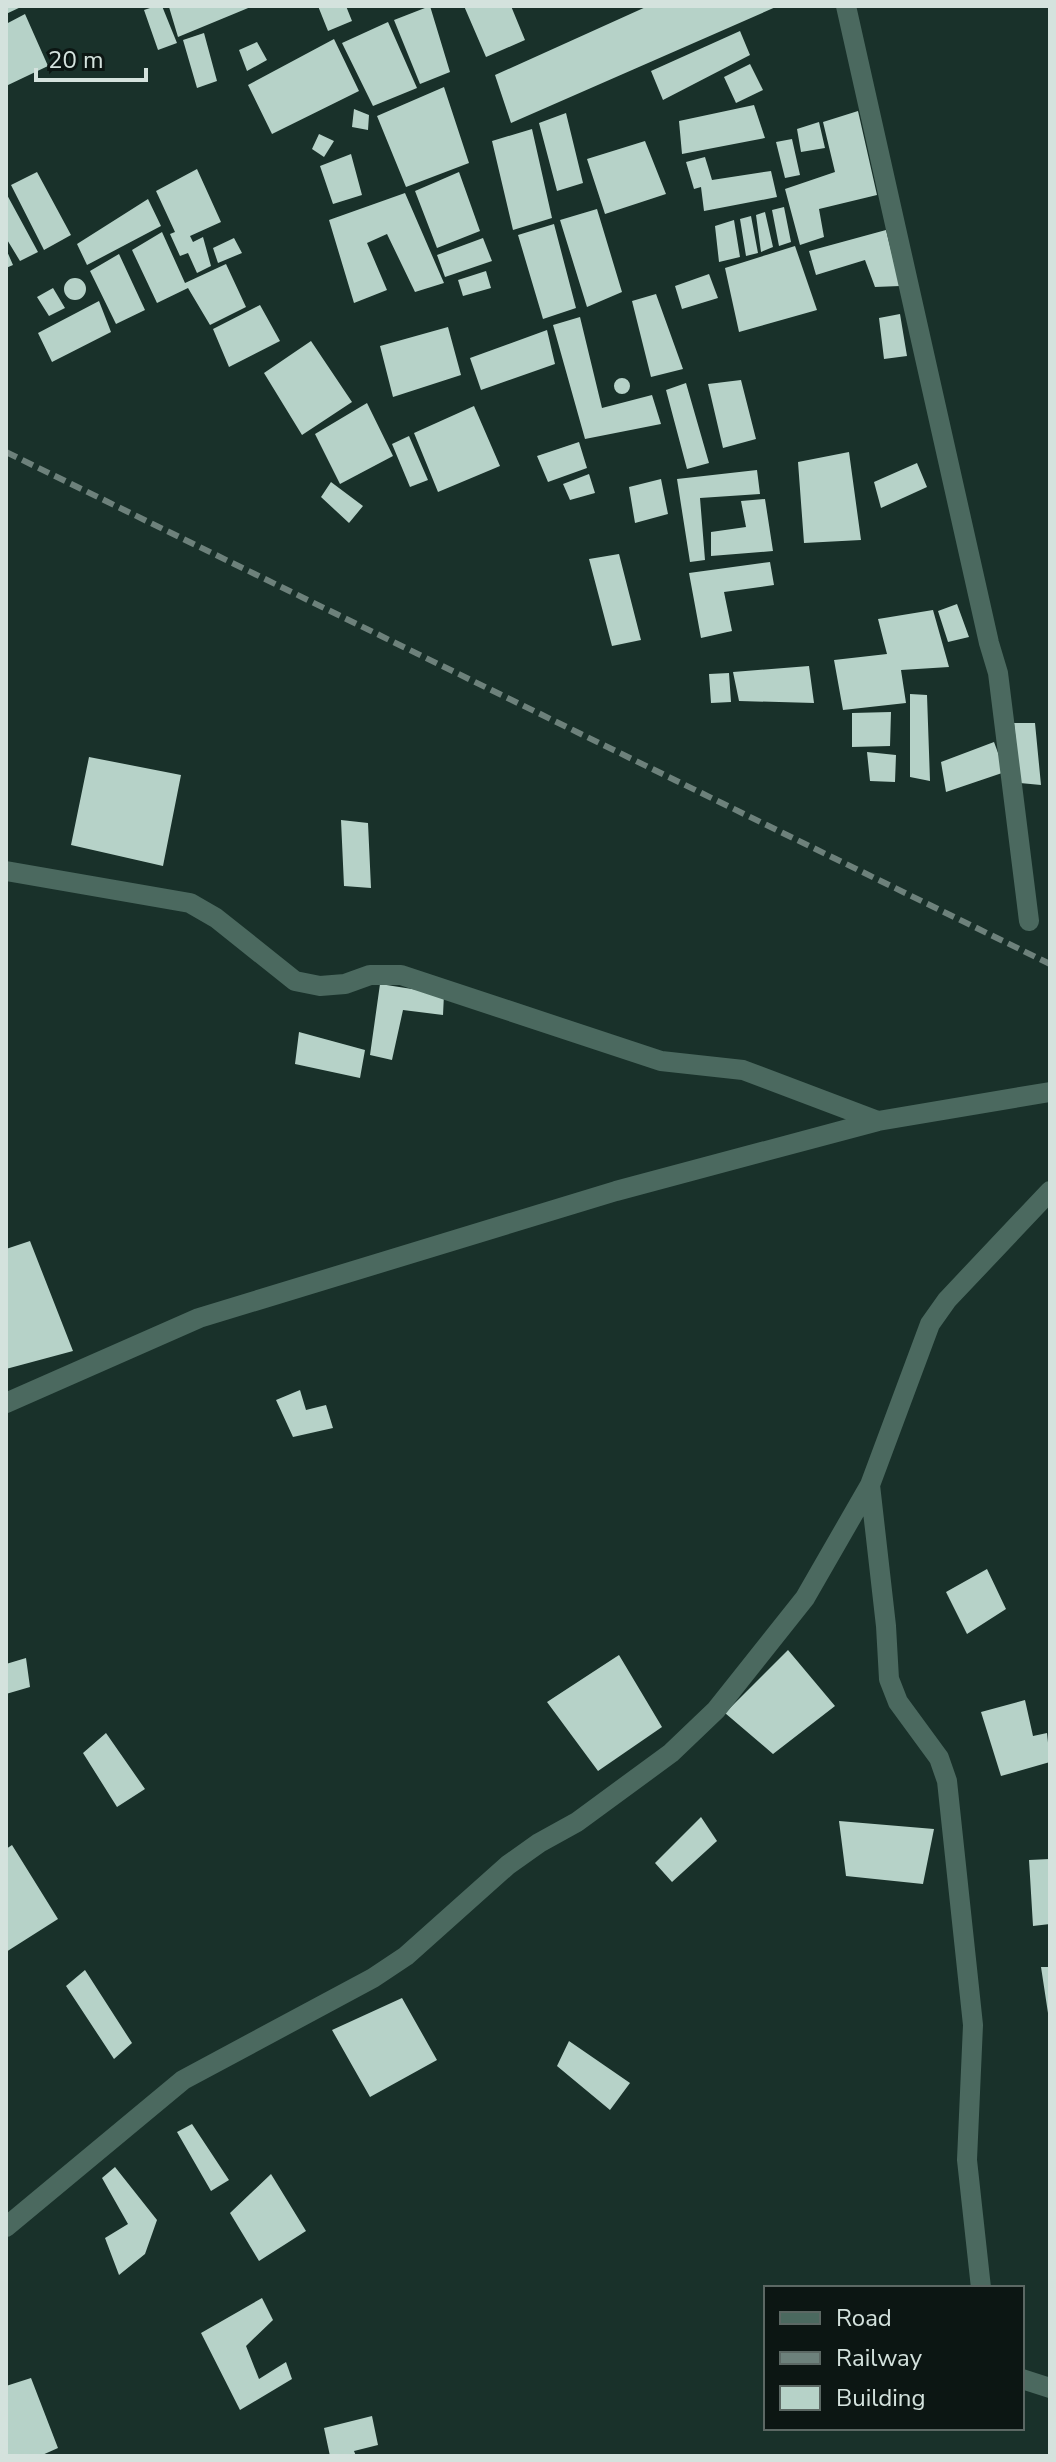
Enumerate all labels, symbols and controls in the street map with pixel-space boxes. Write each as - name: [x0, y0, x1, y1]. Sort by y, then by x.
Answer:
- scale bar: [36, 32, 146, 82]
- text: 20 m: [48, 44, 104, 76]
- legend: [764, 2286, 1024, 2430]
- text: Road: [836, 2302, 892, 2334]
- text: Railway: [836, 2342, 923, 2374]
- text: Building: [836, 2382, 926, 2414]

